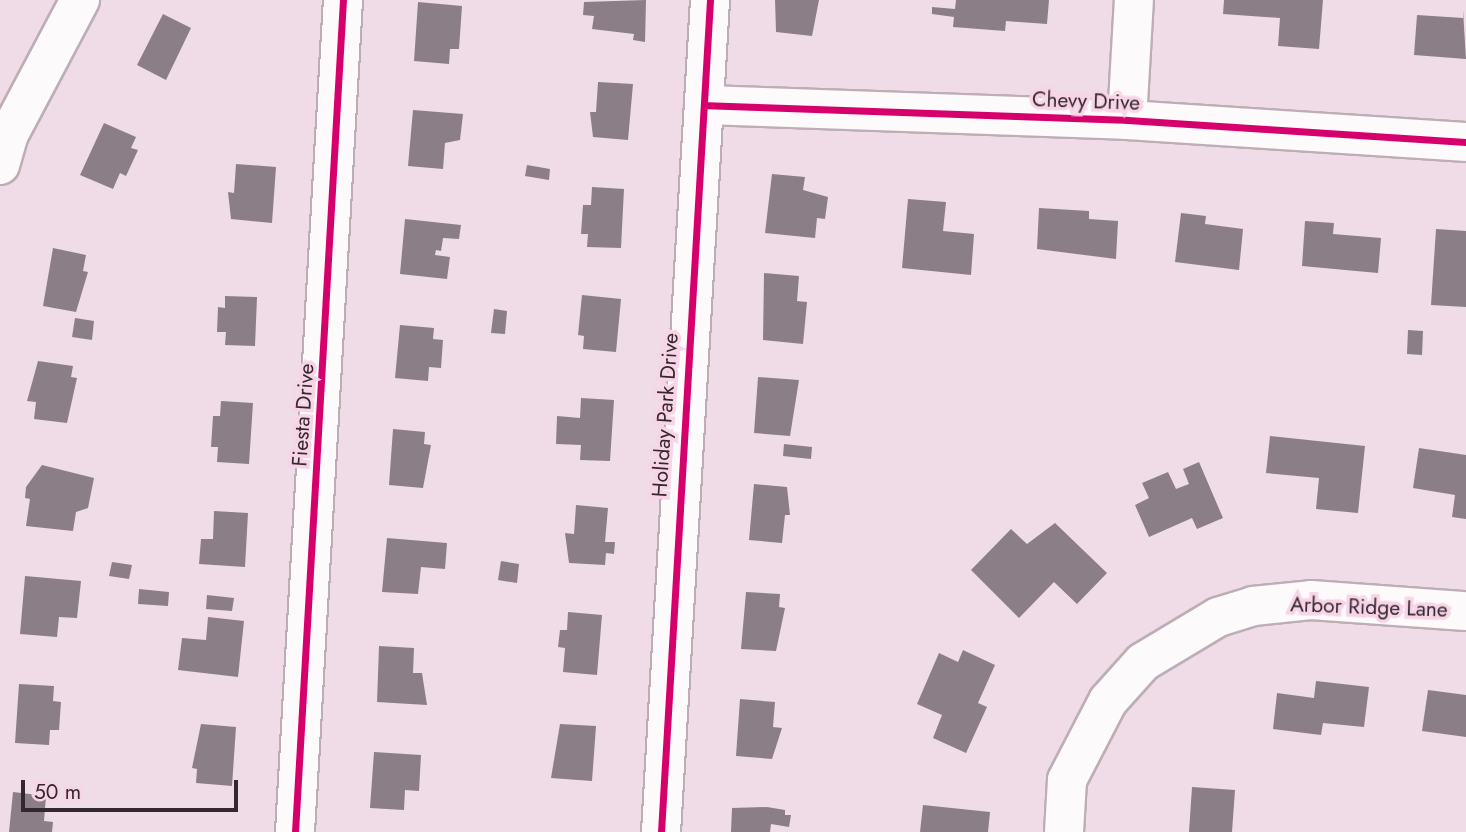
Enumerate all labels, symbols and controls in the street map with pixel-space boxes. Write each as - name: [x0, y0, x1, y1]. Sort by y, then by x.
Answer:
- street label: Chevy Drive: [1032, 87, 1140, 115]
- street label: Holiday Park Drive: [647, 332, 683, 498]
- street label: Fiesta Drive: [287, 363, 319, 467]
- street label: Arbor Ridge Lane: [1290, 592, 1448, 622]
- scale bar: [24, 766, 242, 810]
- text: 50 m: [34, 777, 81, 807]

